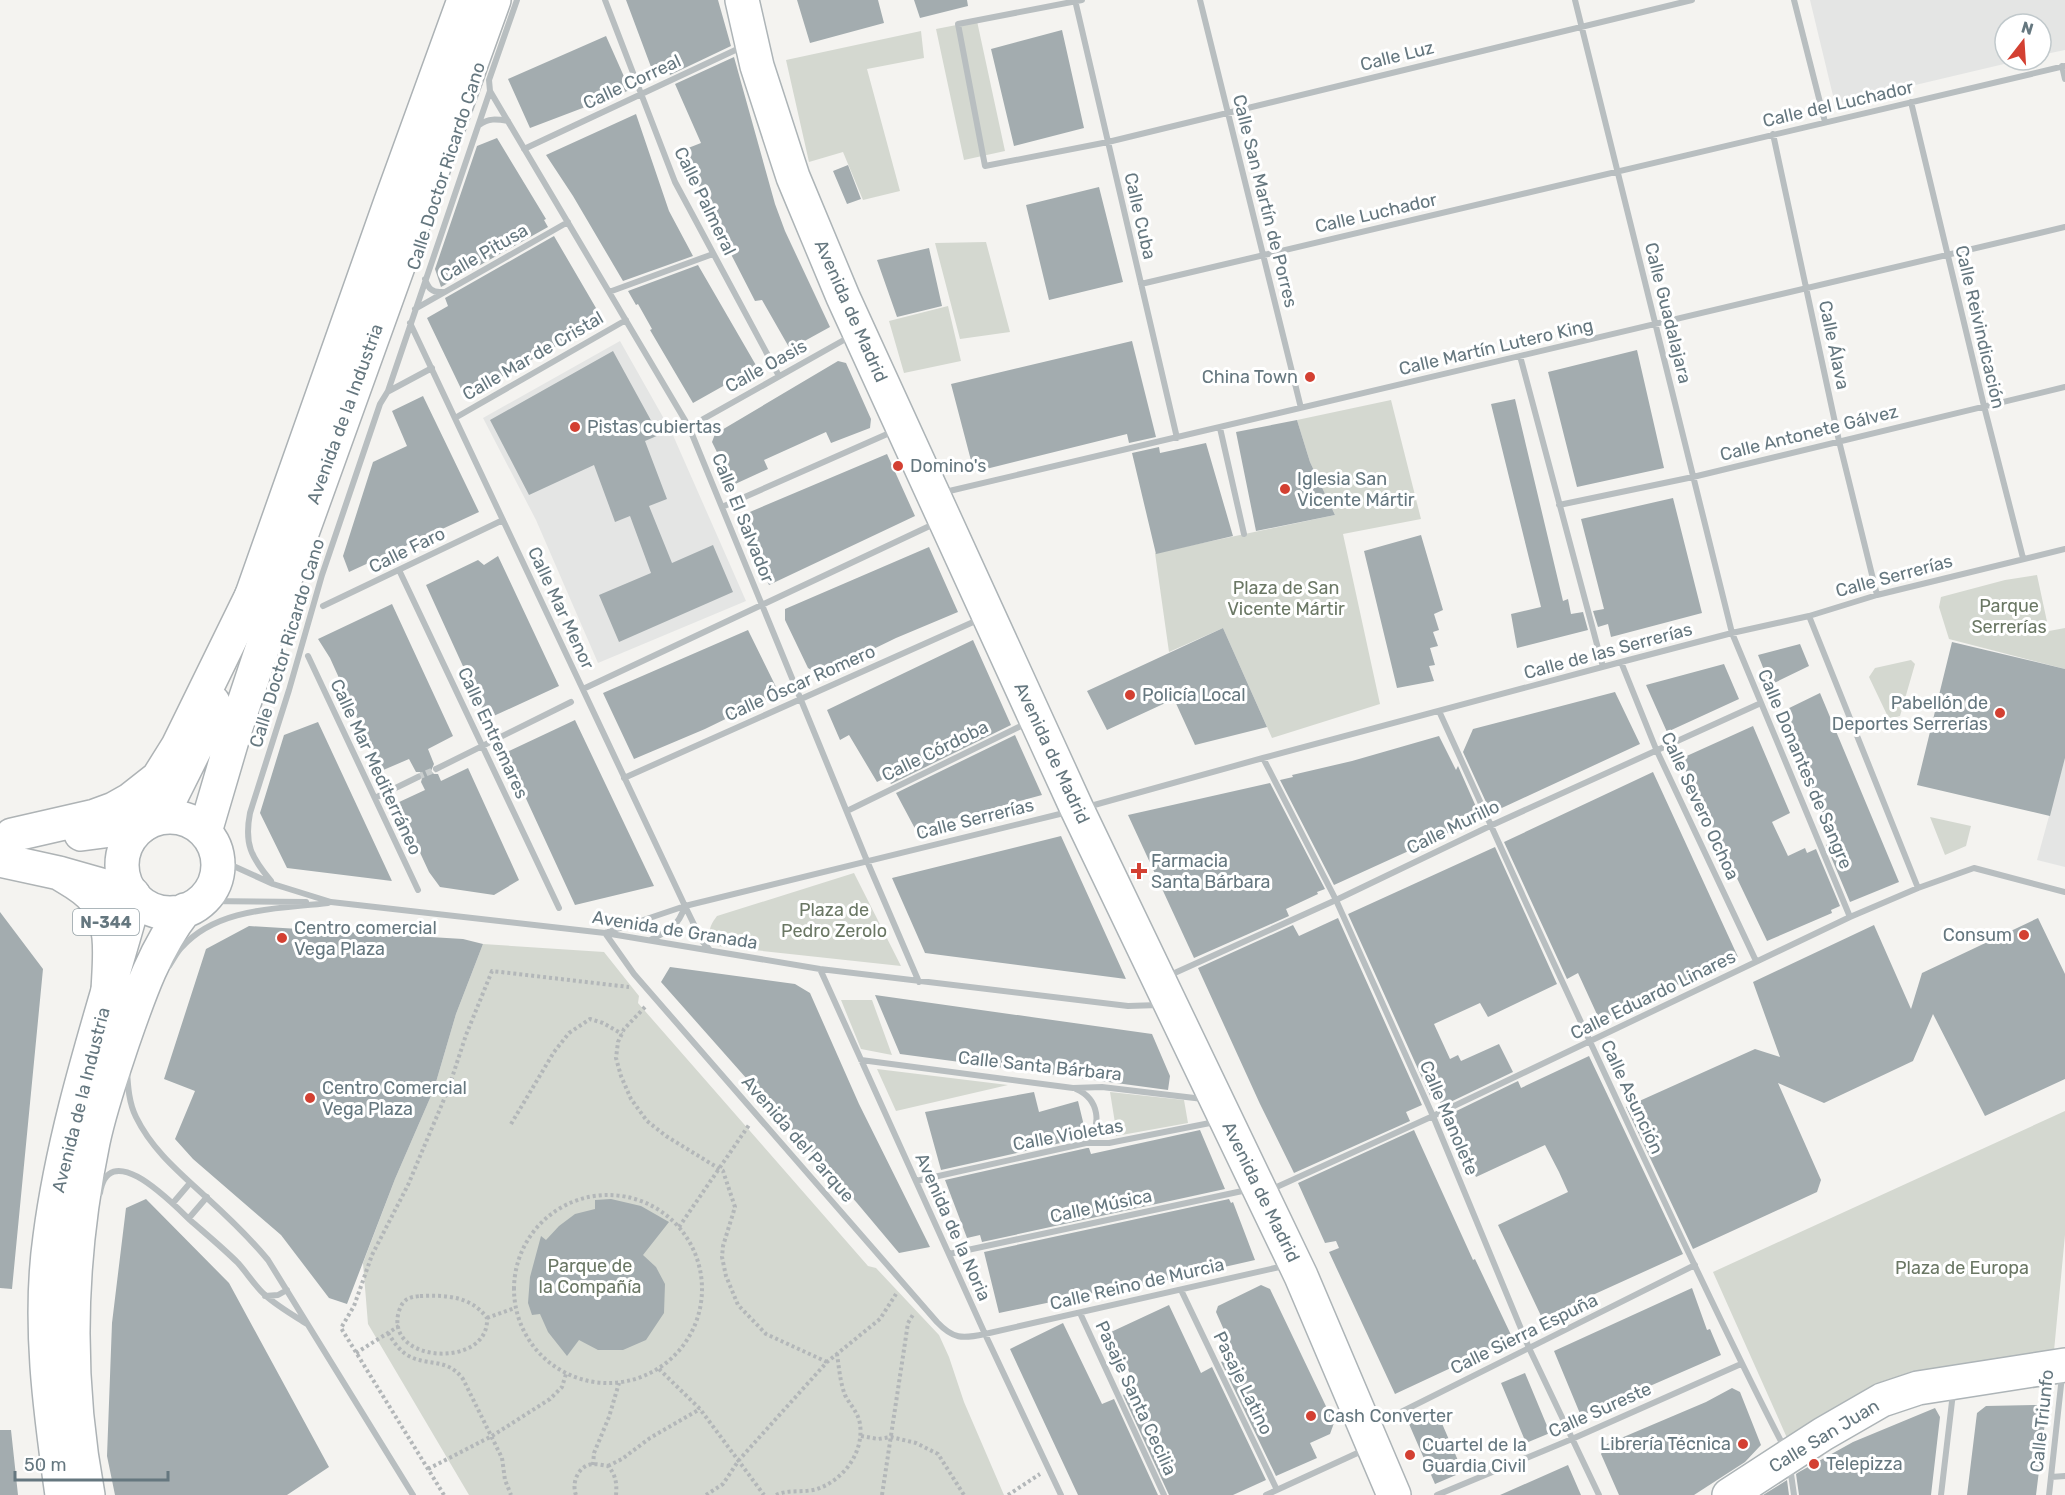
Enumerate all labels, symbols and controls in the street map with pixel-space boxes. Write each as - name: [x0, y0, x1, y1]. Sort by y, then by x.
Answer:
- north arrow: [1993, 12, 2053, 72]
- text: N: [2019, 17, 2036, 39]
- street label: Calle Luz: [1358, 36, 1436, 76]
- street label: Calle Correal: [580, 50, 684, 114]
- street label: Calle Doctor Ricardo Cano: [402, 59, 490, 273]
- street label: Calle del Luchador: [1760, 76, 1916, 132]
- street label: Calle San Martín de Porres: [1228, 92, 1302, 310]
- street label: Calle Palmeral: [669, 143, 741, 259]
- street label: Calle Cuba: [1119, 170, 1161, 262]
- street label: Calle Luchador: [1313, 188, 1439, 238]
- street label: Calle Pitusa: [436, 219, 532, 287]
- street label: Avenida de Madrid: [810, 236, 892, 386]
- street label: Calle Guadalajara: [1640, 240, 1696, 386]
- street label: Calle Reivindicación: [1951, 243, 2009, 411]
- street label: Calle Álava: [1814, 298, 1854, 392]
- street label: Calle Mar de Cristal: [459, 307, 607, 405]
- street label: Calle Martín Lutero King: [1397, 314, 1595, 380]
- street label: Avenida de la Industria: [302, 321, 388, 507]
- street label: Calle Oasis: [721, 335, 811, 397]
- place label: China Town: [1202, 366, 1298, 388]
- marker: China Town: [1303, 370, 1317, 384]
- street label: Calle Antonete Gálvez: [1718, 400, 1900, 466]
- place label: Pistas cubiertas: [587, 416, 722, 438]
- marker: Pistas cubiertas: [568, 420, 582, 434]
- street label: Calle El Salvador: [707, 450, 779, 586]
- place label: Domino's: [910, 455, 987, 477]
- marker: Domino's: [891, 459, 905, 473]
- place label: Iglesia San Vicente Mártir: [1297, 468, 1415, 511]
- marker: Iglesia San Vicente Mártir: [1278, 482, 1292, 496]
- street label: Calle Faro: [365, 522, 449, 578]
- street label: Calle Doctor Ricardo Cano: [245, 536, 329, 750]
- street label: Calle Mar Menor: [523, 543, 599, 673]
- street label: Calle Serrerías: [1833, 550, 1955, 602]
- park label: Plaza de San Vicente Mártir: [1227, 577, 1345, 620]
- park label: Parque Serrerías: [1971, 595, 2047, 638]
- street label: Calle de las Serrerías: [1521, 618, 1695, 684]
- street label: Calle Óscar Romero: [721, 640, 879, 726]
- street label: Calle Entremares: [453, 664, 533, 802]
- street label: Calle Donantes de Sangre: [1753, 666, 1857, 872]
- street label: Calle Mar Mediterráneo: [326, 676, 426, 858]
- street label: Avenida de Madrid: [1010, 679, 1094, 827]
- place label: Policía Local: [1142, 684, 1246, 706]
- marker: Policía Local: [1123, 688, 1137, 702]
- place label: Pabellón de Deportes Serrerías: [1832, 692, 1988, 735]
- marker: Pabellón de Deportes Serrerías: [1993, 706, 2007, 720]
- street label: Calle Córdoba: [878, 716, 992, 786]
- street label: Calle Severo Ochoa: [1656, 729, 1744, 883]
- street label: Calle Serrerías: [914, 794, 1036, 844]
- street label: Calle Murillo: [1403, 795, 1503, 859]
- place label: Farmacia Santa Bárbara: [1151, 850, 1270, 893]
- marker: Farmacia Santa Bárbara: [1132, 864, 1146, 878]
- park label: Plaza de Pedro Zerolo: [781, 899, 887, 942]
- street label: Avenida de Granada: [591, 906, 759, 954]
- road number: N-344: [73, 909, 139, 935]
- place label: Centro comercial Vega Plaza: [294, 917, 437, 960]
- place label: Consum: [1943, 924, 2012, 946]
- marker: Consum: [2017, 928, 2031, 942]
- marker: Centro comercial Vega Plaza: [275, 931, 289, 945]
- street label: Calle Eduardo Linares: [1567, 945, 1739, 1045]
- street label: Avenida de la Industria: [47, 1005, 115, 1195]
- street label: Calle Asunción: [1596, 1037, 1668, 1157]
- street label: Calle Santa Bárbara: [957, 1046, 1123, 1086]
- street label: Calle Manolete: [1415, 1057, 1483, 1179]
- street label: Avenida del Parque: [737, 1071, 859, 1207]
- place label: Centro Comercial Vega Plaza: [322, 1077, 467, 1120]
- marker: Centro Comercial Vega Plaza: [303, 1091, 317, 1105]
- street label: Calle Violetas: [1011, 1114, 1125, 1156]
- street label: Avenida de Madrid: [1217, 1118, 1305, 1266]
- street label: Avenida de la Noria: [911, 1150, 995, 1304]
- street label: Calle Música: [1048, 1184, 1154, 1228]
- street label: Calle Reino de Murcia: [1048, 1253, 1226, 1315]
- park label: Parque de la Compañía: [539, 1255, 641, 1298]
- park label: Plaza de Europa: [1895, 1257, 2029, 1279]
- street label: Calle Sierra Espuña: [1447, 1289, 1601, 1379]
- street label: Pasaje Santa Cecilia: [1091, 1317, 1181, 1479]
- street label: Pasaje Latino: [1208, 1328, 1278, 1438]
- street label: Calle Triunfo: [2026, 1368, 2058, 1474]
- street label: Calle Sureste: [1545, 1378, 1655, 1442]
- street label: Calle San Juan: [1765, 1394, 1883, 1478]
- place label: Cash Converter: [1323, 1405, 1453, 1427]
- marker: Cash Converter: [1304, 1409, 1318, 1423]
- place label: Librería Técnica: [1600, 1433, 1731, 1455]
- place label: Cuartel de la Guardia Civil: [1422, 1434, 1527, 1477]
- marker: Librería Técnica: [1736, 1437, 1750, 1451]
- scale bar: [15, 1444, 168, 1482]
- marker: Cuartel de la Guardia Civil: [1403, 1448, 1417, 1462]
- place label: Telepizza: [1826, 1453, 1903, 1475]
- text: 50 m: [24, 1454, 67, 1476]
- marker: Telepizza: [1807, 1457, 1821, 1471]

